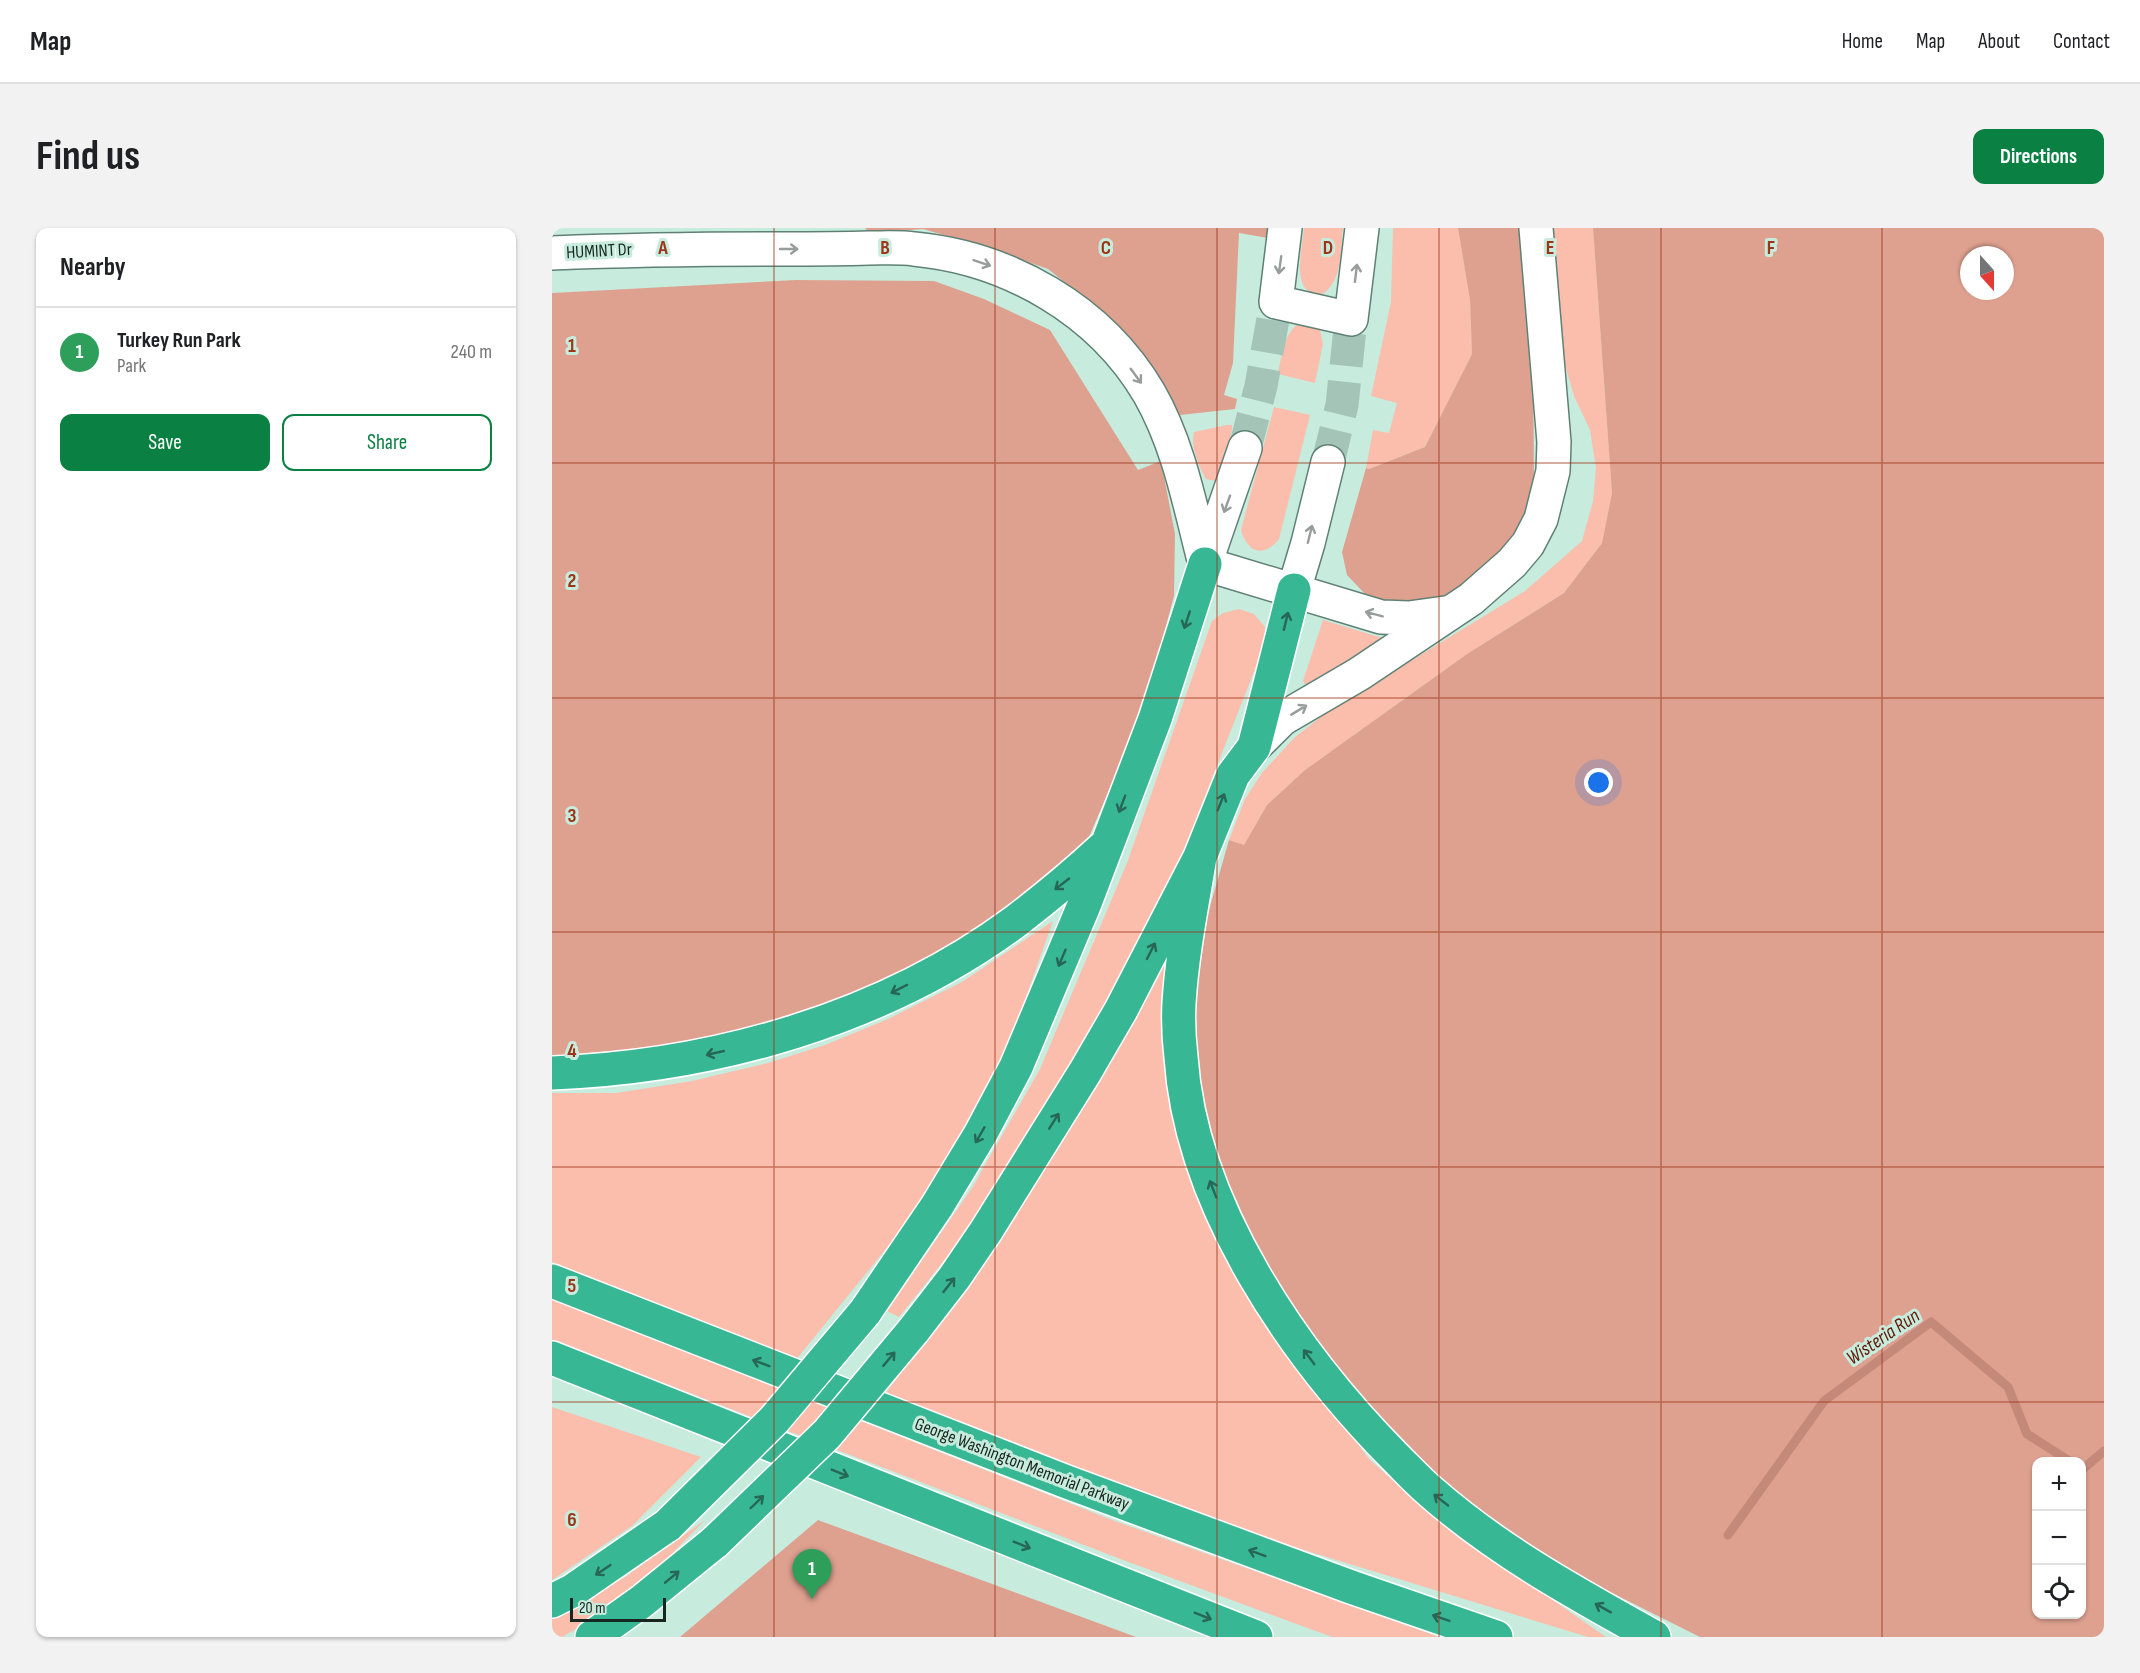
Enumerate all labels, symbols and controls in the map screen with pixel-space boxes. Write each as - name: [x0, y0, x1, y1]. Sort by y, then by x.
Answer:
- text: Map: [30, 25, 71, 58]
- text: Home: [1842, 29, 1883, 54]
- text: Map: [1916, 29, 1945, 54]
- text: About: [1978, 29, 2020, 54]
- text: Contact: [2053, 29, 2110, 54]
- button: Directions: [1973, 129, 2104, 184]
- text: Find us: [36, 131, 140, 182]
- text: A: [657, 236, 668, 260]
- text: B: [880, 236, 890, 260]
- text: C: [1101, 236, 1111, 260]
- text: D: [1323, 236, 1333, 260]
- text: E: [1546, 236, 1554, 260]
- text: F: [1767, 236, 1775, 260]
- street label: HUMINT Dr: [566, 239, 632, 263]
- one-way arrow: [778, 243, 798, 255]
- north arrow: [1960, 246, 2014, 300]
- text: Nearby: [60, 252, 126, 283]
- one-way arrow: [1275, 254, 1286, 274]
- one-way arrow: [972, 258, 991, 269]
- one-way arrow: [1351, 264, 1362, 284]
- text: Turkey Run Park: [117, 327, 241, 354]
- text: 1: [568, 334, 576, 358]
- text: 1: [76, 340, 83, 364]
- text: 240 m: [451, 340, 492, 364]
- text: Park: [117, 354, 146, 378]
- one-way arrow: [1130, 367, 1142, 383]
- button: Save: [60, 414, 270, 471]
- button: Share: [282, 414, 492, 471]
- one-way arrow: [1220, 494, 1231, 513]
- one-way arrow: [1305, 524, 1317, 543]
- text: 2: [568, 569, 576, 593]
- one-way arrow: [1365, 608, 1384, 619]
- one-way arrow: [1181, 610, 1192, 629]
- one-way arrow: [1280, 611, 1292, 630]
- one-way arrow: [1290, 703, 1307, 715]
- your location: [1584, 768, 1613, 797]
- one-way arrow: [1116, 794, 1127, 813]
- one-way arrow: [1216, 794, 1227, 812]
- text: 3: [568, 804, 577, 828]
- one-way arrow: [1055, 877, 1071, 890]
- one-way arrow: [1146, 943, 1157, 961]
- one-way arrow: [1056, 948, 1067, 967]
- one-way arrow: [891, 984, 909, 996]
- text: 4: [567, 1039, 577, 1063]
- one-way arrow: [706, 1047, 725, 1059]
- one-way arrow: [1049, 1113, 1061, 1130]
- one-way arrow: [973, 1126, 985, 1143]
- one-way arrow: [1206, 1180, 1217, 1198]
- text: 5: [568, 1274, 577, 1298]
- one-way arrow: [942, 1277, 955, 1293]
- water label: Wisteria Run: [1842, 1304, 1924, 1370]
- one-way arrow: [1303, 1350, 1315, 1366]
- one-way arrow: [882, 1352, 896, 1367]
- one-way arrow: [753, 1357, 771, 1368]
- street label: George Washington Memorial Parkway: [912, 1413, 1132, 1515]
- map controls: [2032, 1457, 2086, 1619]
- button: +: [2032, 1457, 2086, 1511]
- one-way arrow: [831, 1468, 849, 1479]
- one-way arrow: [749, 1494, 764, 1509]
- one-way arrow: [1433, 1494, 1449, 1507]
- text: 6: [567, 1508, 577, 1532]
- button: −: [2032, 1511, 2086, 1565]
- one-way arrow: [1012, 1540, 1030, 1551]
- one-way arrow: [1249, 1546, 1267, 1557]
- pin: 1: [792, 1550, 832, 1599]
- one-way arrow: [595, 1564, 612, 1576]
- button: locate: [2032, 1565, 2086, 1619]
- one-way arrow: [664, 1571, 680, 1584]
- scale bar: [570, 1595, 666, 1622]
- text: 20 m: [579, 1599, 606, 1618]
- one-way arrow: [1595, 1602, 1612, 1614]
- one-way arrow: [1193, 1612, 1212, 1623]
- one-way arrow: [1432, 1612, 1451, 1623]

